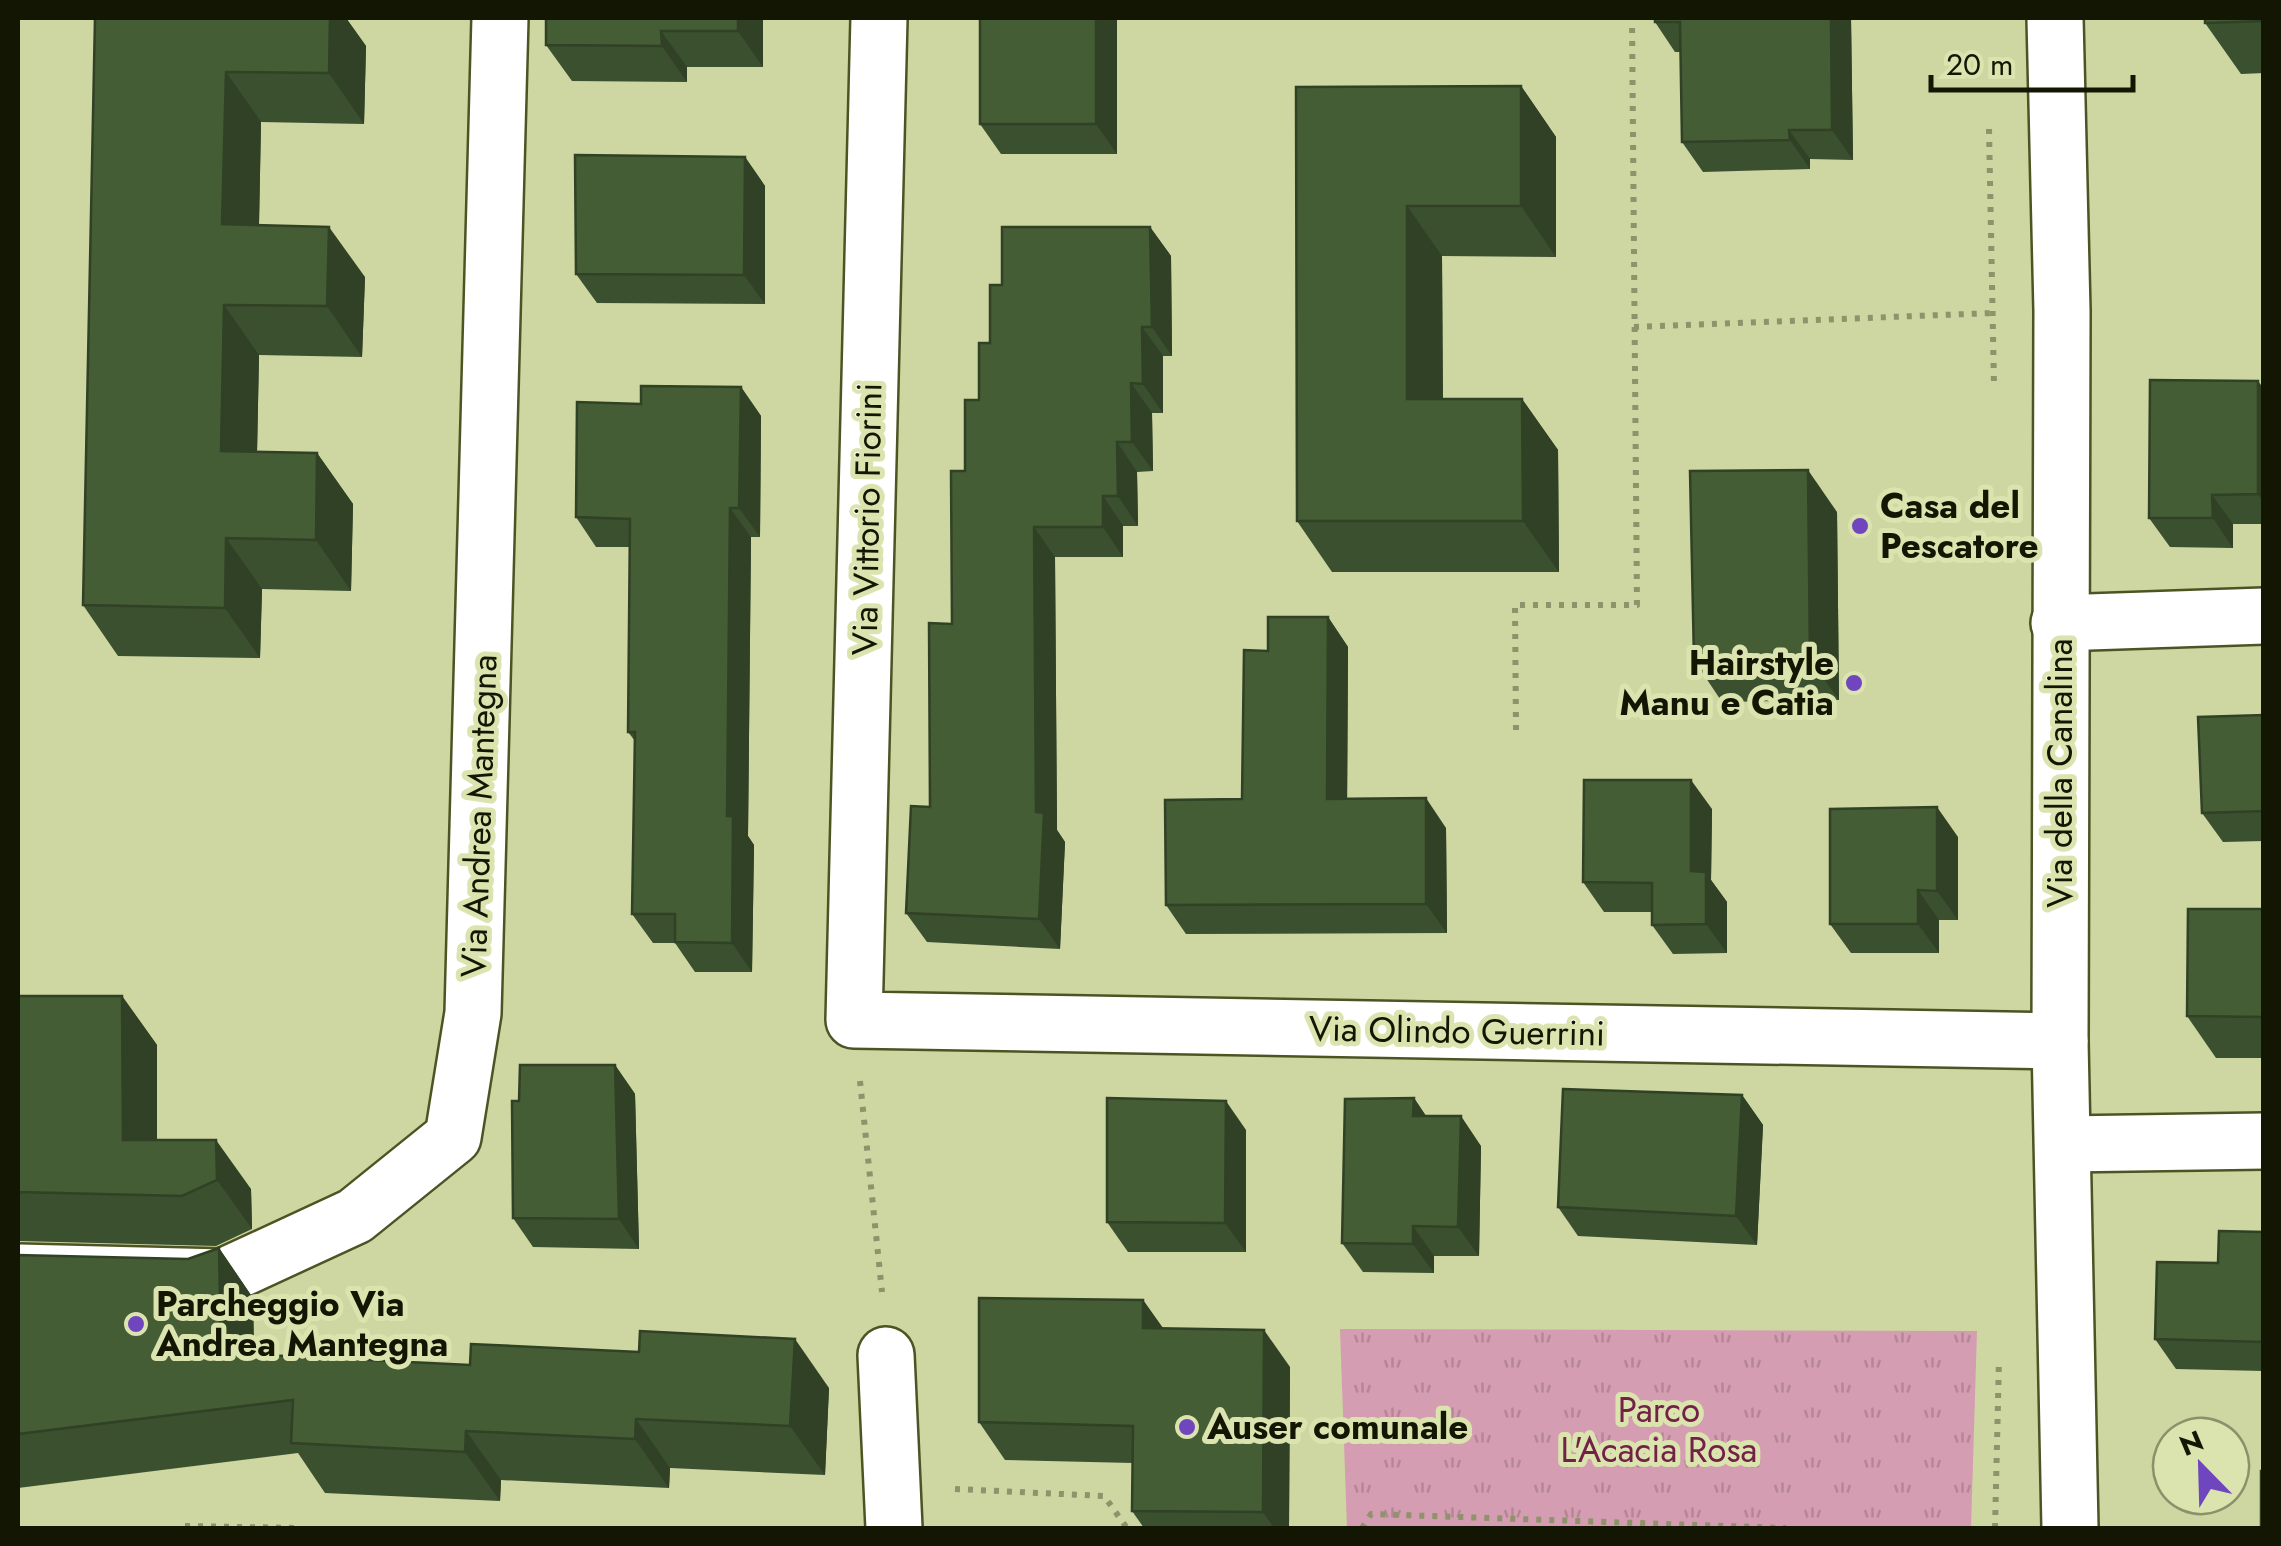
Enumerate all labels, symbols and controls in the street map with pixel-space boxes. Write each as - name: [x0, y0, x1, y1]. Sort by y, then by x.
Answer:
- scale bar: [1931, 30, 2134, 92]
- text: 20 m: [1946, 43, 2013, 86]
- street label: Via Vittorio Fiorini: [840, 382, 894, 656]
- place label: Casa del Pescatore: [1880, 481, 2039, 571]
- marker: Casa del Pescatore: [1849, 515, 1871, 537]
- place label: Hairstyle Manu e Catia: [1620, 638, 1834, 728]
- street label: Via della Canalina: [2035, 638, 2085, 908]
- street label: Via Andrea Mantegna: [448, 654, 510, 978]
- marker: Hairstyle Manu e Catia: [1843, 672, 1865, 694]
- street label: Via Olindo Guerrini: [1308, 1003, 1606, 1059]
- place label: Parcheggio Via Andrea Mantegna: [155, 1279, 448, 1369]
- marker: Parcheggio Via Andrea Mantegna: [125, 1313, 147, 1335]
- park label: Parco L'Acacia Rosa: [1561, 1385, 1757, 1475]
- place label: Auser comunale: [1206, 1402, 1468, 1452]
- marker: Auser comunale: [1176, 1416, 1198, 1438]
- north arrow: [2151, 1416, 2251, 1516]
- text: N: [2173, 1420, 2210, 1467]

